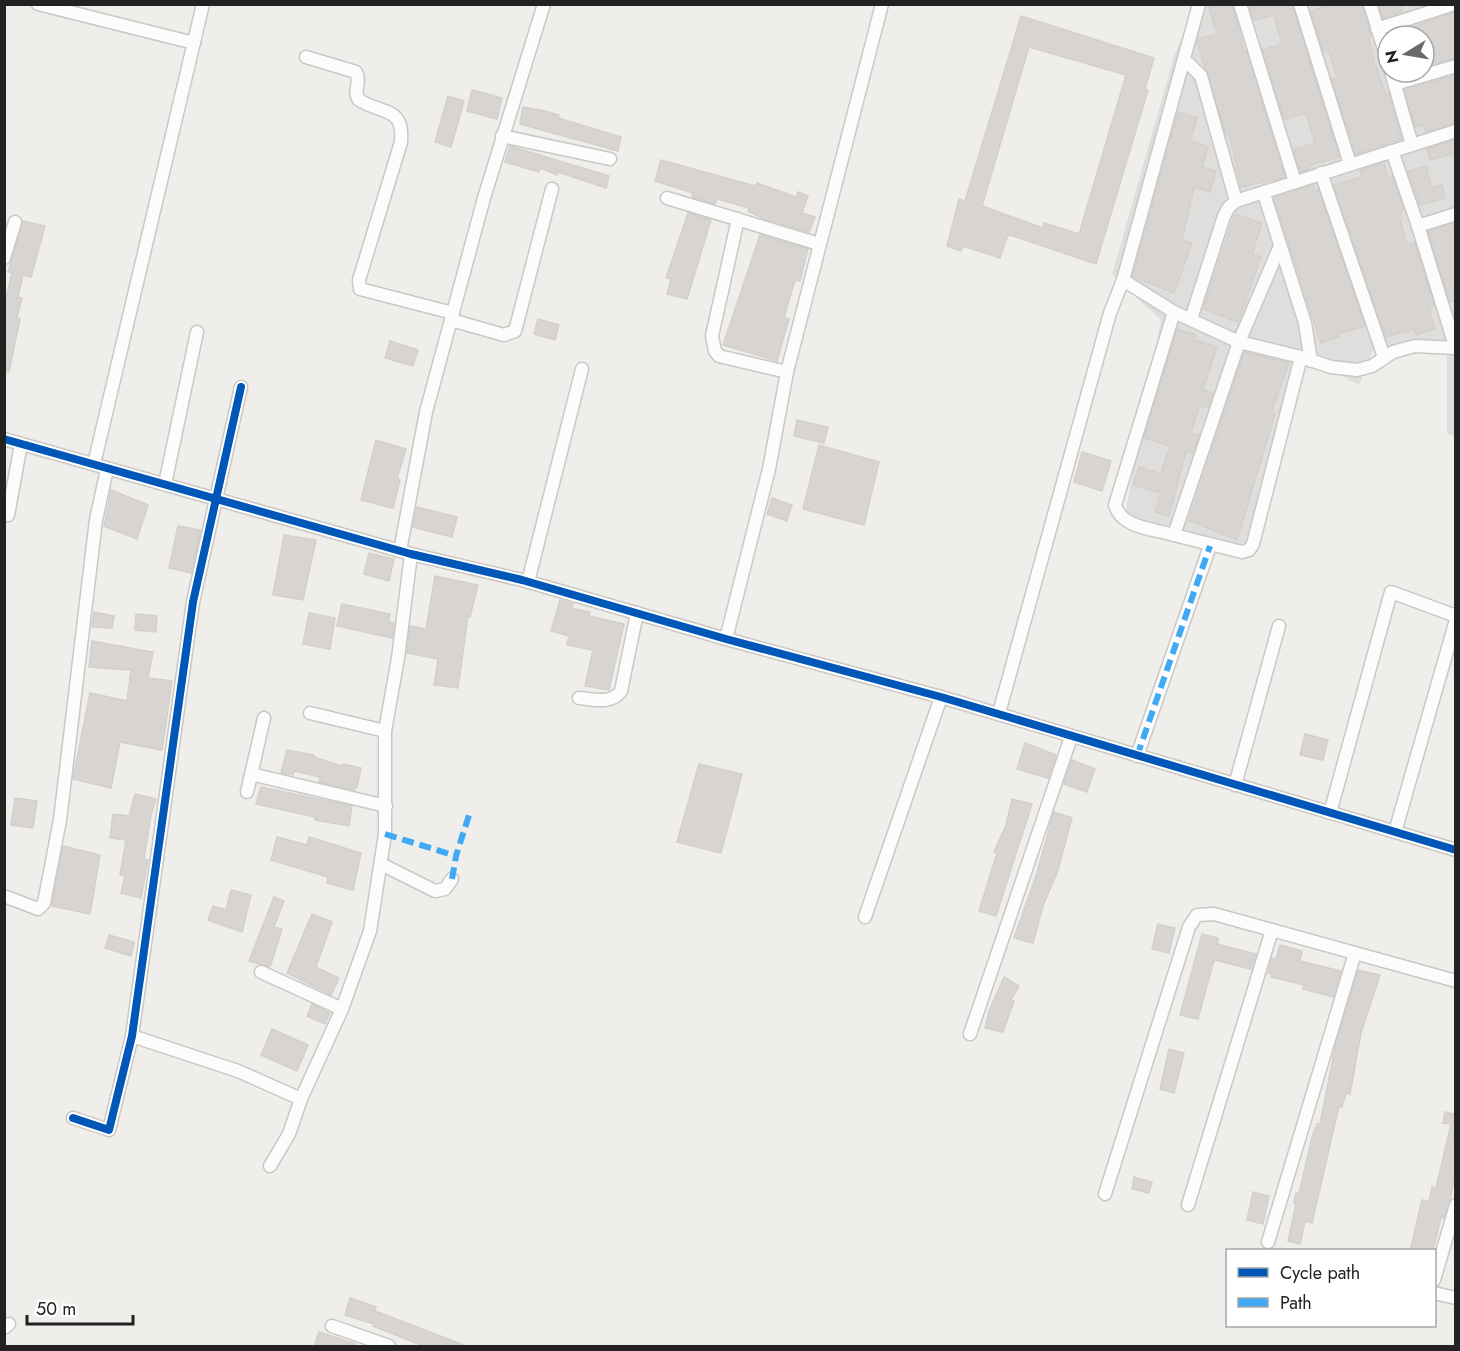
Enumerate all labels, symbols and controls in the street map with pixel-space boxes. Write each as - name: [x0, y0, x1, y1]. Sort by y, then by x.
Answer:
- north arrow: [1376, 24, 1436, 84]
- text: N: [1379, 48, 1404, 65]
- legend: [1226, 1249, 1436, 1327]
- text: Cycle path: [1280, 1260, 1360, 1286]
- scale bar: [27, 1288, 134, 1326]
- text: Path: [1280, 1290, 1312, 1316]
- text: 50 m: [36, 1296, 76, 1322]

